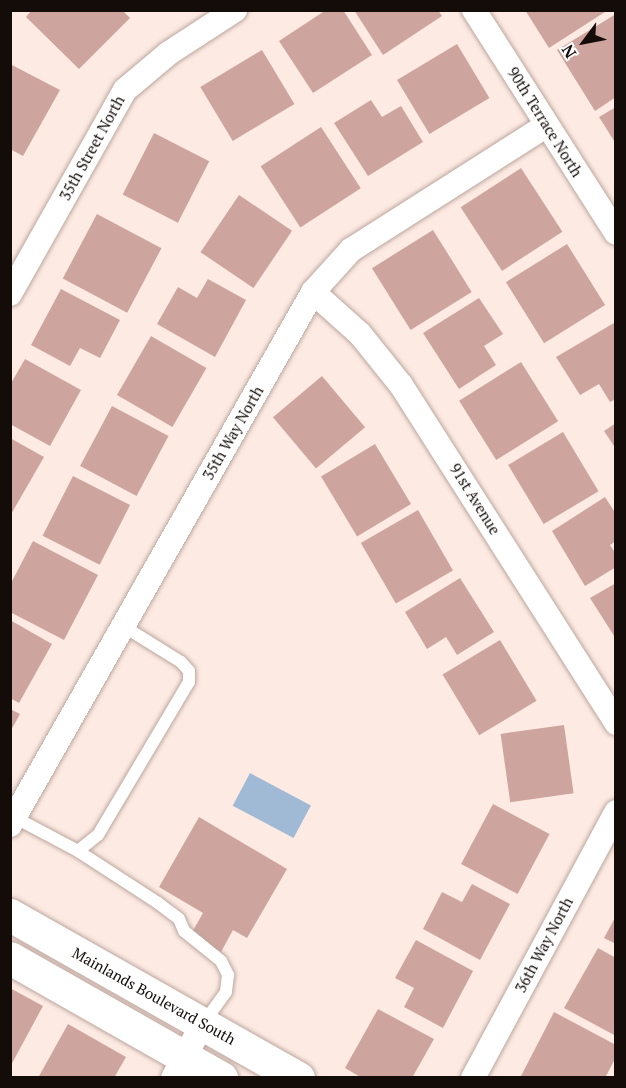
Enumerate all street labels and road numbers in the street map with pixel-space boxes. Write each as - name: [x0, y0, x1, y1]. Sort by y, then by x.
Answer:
- street label: 90th Terrace North: [504, 64, 586, 180]
- street label: 35th Street North: [56, 92, 128, 204]
- street label: 35th Way North: [199, 383, 267, 483]
- street label: 91st Avenue: [446, 460, 504, 538]
- street label: 36th Way North: [511, 894, 577, 996]
- street label: Mainlands Boulevard South: [69, 944, 239, 1048]

